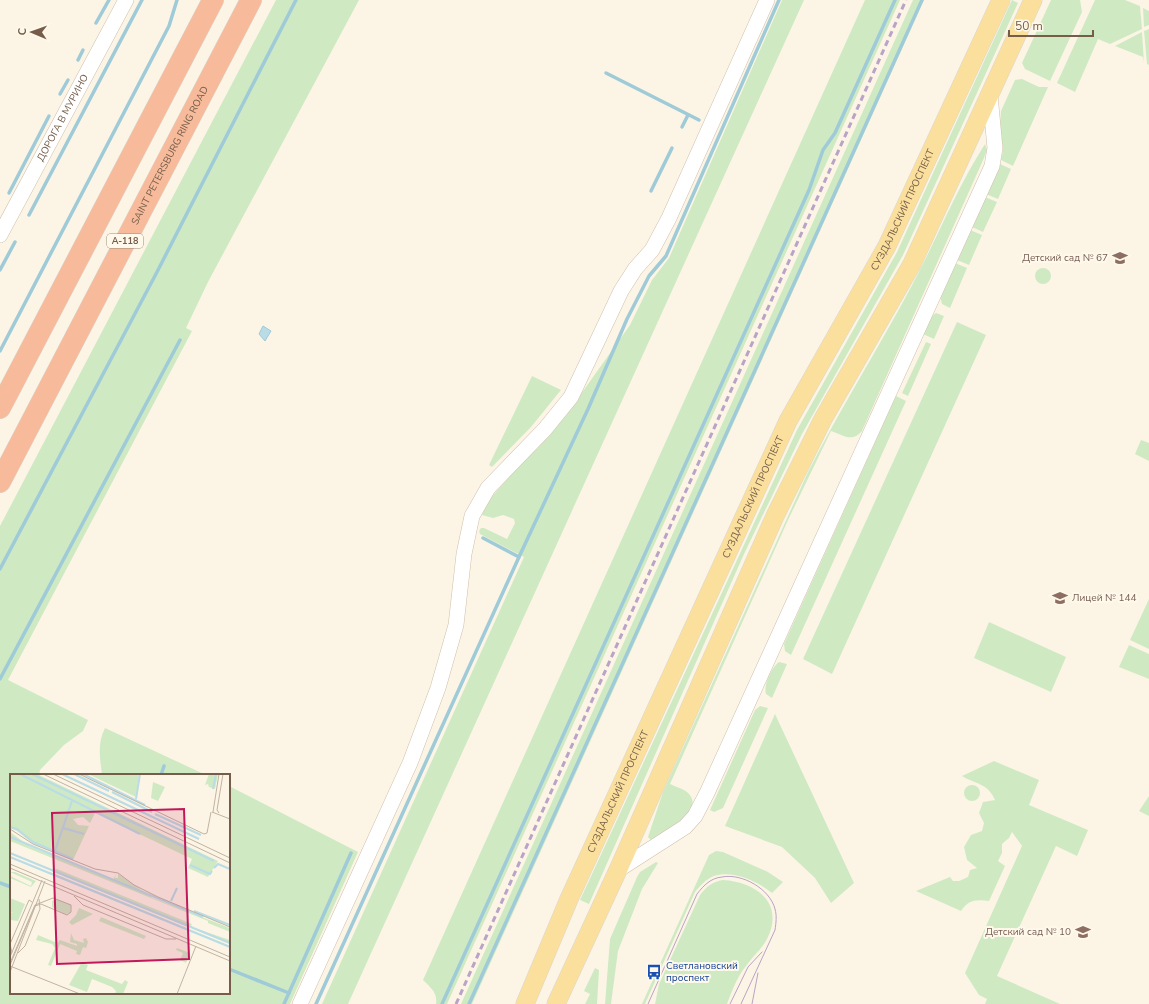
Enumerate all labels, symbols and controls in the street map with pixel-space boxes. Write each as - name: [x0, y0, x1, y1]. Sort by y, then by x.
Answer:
- north arrow: [12, 12, 52, 52]
- scale bar: [1009, 12, 1093, 38]
- text: 50 m: [1015, 18, 1043, 34]
- text: С: [15, 27, 30, 36]
- street label: ДОРОГА В МУРИНО: [34, 71, 92, 164]
- street label: SAINT PETERSBURG RING ROAD: [128, 84, 212, 227]
- street label: СУЗДАЛЬСКИЙ ПРОСПЕКТ: [867, 147, 938, 273]
- road number: А-118: [107, 234, 143, 248]
- school or university icon: Детский сад № 67: [1111, 249, 1129, 267]
- place label: Детский сад № 67: [1022, 251, 1108, 265]
- street label: СУЗДАЛЬСКИЙ ПРОСПЕКТ: [719, 434, 787, 561]
- school or university icon: Лицей № 144: [1051, 589, 1069, 607]
- place label: Лицей № 144: [1072, 591, 1136, 605]
- street label: СУЗДАЛЬСКИЙ ПРОСПЕКТ: [584, 728, 652, 855]
- inset map: [10, 774, 230, 994]
- school or university icon: Детский сад № 10: [1074, 923, 1092, 941]
- place label: Детский сад № 10: [985, 925, 1071, 939]
- place label: Светлановский проспект: [666, 959, 738, 985]
- bus stop icon: Светлановский проспект: [645, 963, 663, 981]

